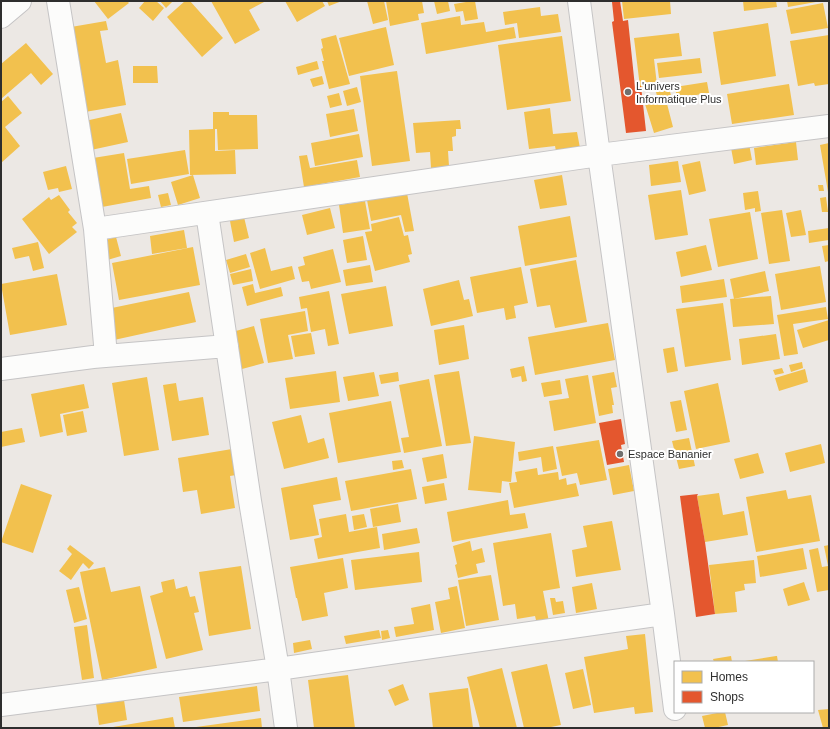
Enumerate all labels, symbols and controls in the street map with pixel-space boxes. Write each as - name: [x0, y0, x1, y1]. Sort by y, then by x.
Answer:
- place label: L'univers Informatique Plus: [636, 80, 722, 105]
- marker: L'univers Informatique Plus: [623, 87, 633, 97]
- place label: Espace Bananier: [628, 448, 712, 460]
- marker: Espace Bananier: [615, 449, 625, 459]
- legend: [674, 661, 814, 713]
- text: Homes: [710, 670, 748, 684]
- text: Shops: [710, 690, 744, 704]

